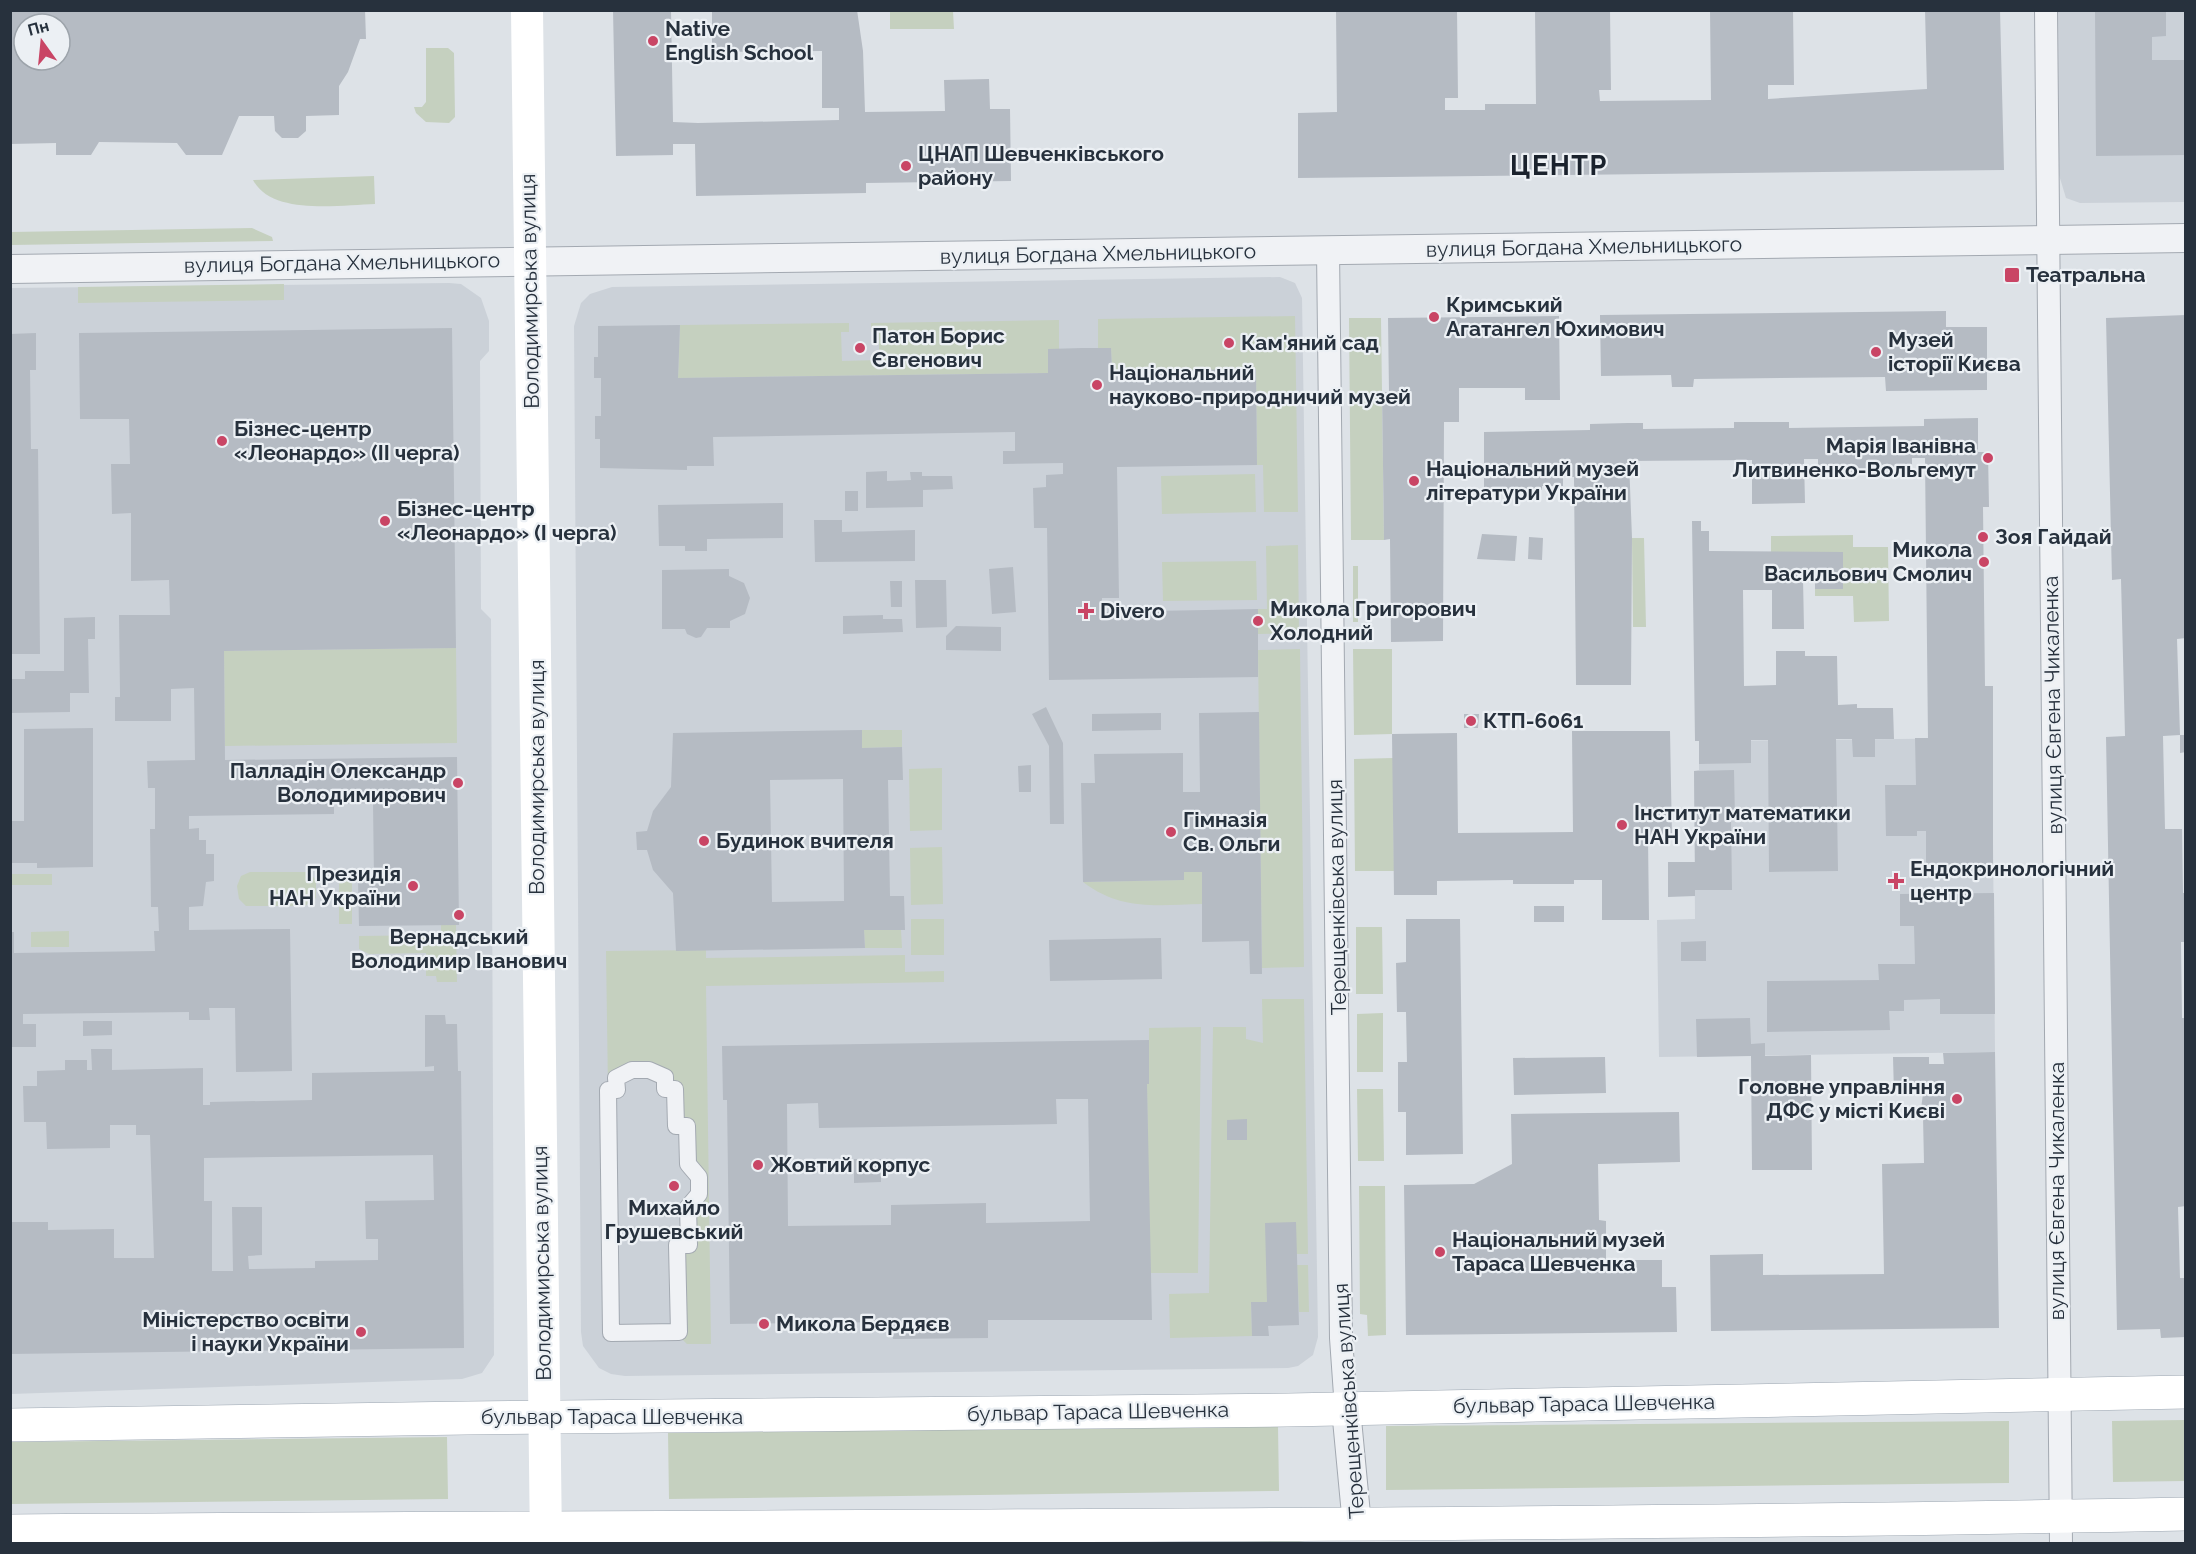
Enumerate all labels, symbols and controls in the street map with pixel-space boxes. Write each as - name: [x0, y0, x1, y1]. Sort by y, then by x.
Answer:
- north arrow: [12, 12, 72, 72]
- text: Пн: [26, 16, 51, 40]
- place label: Native English School: [665, 16, 814, 65]
- marker: Native English School: [646, 34, 660, 48]
- place label: ЦНАП Шевченківського району: [918, 141, 1164, 190]
- district label: ЦЕНТР: [1510, 150, 1608, 181]
- marker: ЦНАП Шевченківського району: [899, 159, 913, 173]
- street label: Володимирська вулиця: [515, 173, 544, 409]
- street label: вулиця Богдана Хмельницького: [1426, 231, 1742, 262]
- street label: вулиця Богдана Хмельницького: [940, 238, 1256, 269]
- street label: вулиця Богдана Хмельницького: [184, 247, 500, 278]
- place label: Театральна: [2026, 262, 2146, 287]
- marker: Театральна: [2003, 266, 2021, 284]
- place label: Кримський Агатангел Юхимович: [1446, 292, 1665, 341]
- marker: Кримський Агатангел Юхимович: [1427, 310, 1441, 324]
- place label: Патон Борис Євгенович: [872, 323, 1005, 372]
- place label: Музей історії Києва: [1888, 327, 2021, 376]
- place label: Кам'яний сад: [1241, 330, 1379, 355]
- marker: Кам'яний сад: [1222, 336, 1236, 350]
- marker: Патон Борис Євгенович: [853, 341, 867, 355]
- marker: Музей історії Києва: [1869, 345, 1883, 359]
- place label: Національний науково-природничий музей: [1109, 360, 1411, 409]
- marker: Національний науково-природничий музей: [1090, 378, 1104, 392]
- place label: Бізнес-центр «Леонардо» (II черга): [234, 416, 460, 465]
- place label: Марія Іванівна Литвиненко-Вольгемут: [1732, 433, 1977, 482]
- marker: Бізнес-центр «Леонардо» (II черга): [215, 434, 229, 448]
- marker: Марія Іванівна Литвиненко-Вольгемут: [1981, 451, 1995, 465]
- place label: Національний музей літератури України: [1426, 456, 1639, 505]
- marker: Національний музей літератури України: [1407, 474, 1421, 488]
- place label: Бізнес-центр «Леонардо» (I черга): [397, 496, 617, 545]
- marker: Бізнес-центр «Леонардо» (I черга): [378, 514, 392, 528]
- place label: Зоя Гайдай: [1995, 524, 2112, 549]
- marker: Зоя Гайдай: [1976, 530, 1990, 544]
- place label: Микола Васильович Смолич: [1764, 537, 1972, 586]
- marker: Микола Васильович Смолич: [1977, 555, 1991, 569]
- street label: вулиця Євгена Чикаленка: [2038, 575, 2067, 835]
- place label: Микола Григорович Холодний: [1269, 596, 1476, 645]
- place label: Divero: [1100, 598, 1165, 623]
- marker: Divero: [1077, 602, 1095, 620]
- marker: Микола Григорович Холодний: [1251, 614, 1265, 628]
- street label: Володимирська вулиця: [524, 659, 549, 895]
- place label: КТП-6061: [1483, 708, 1583, 733]
- marker: КТП-6061: [1464, 714, 1478, 728]
- place label: Палладін Олександр Володимирович: [230, 758, 446, 807]
- marker: Палладін Олександр Володимирович: [451, 776, 465, 790]
- street label: Терещенківська вулиця: [1322, 779, 1351, 1015]
- place label: Інститут математики НАН України: [1634, 800, 1851, 849]
- place label: Гімназія Св. Ольги: [1183, 807, 1280, 856]
- marker: Інститут математики НАН України: [1615, 818, 1629, 832]
- marker: Гімназія Св. Ольги: [1164, 825, 1178, 839]
- place label: Будинок вчителя: [716, 828, 894, 853]
- marker: Будинок вчителя: [697, 834, 711, 848]
- place label: Ендокринологічний центр: [1910, 856, 2114, 905]
- place label: Президія НАН України: [269, 861, 401, 910]
- marker: Ендокринологічний центр: [1887, 872, 1905, 890]
- marker: Президія НАН України: [406, 879, 420, 893]
- marker: Вернадський Володимир Іванович: [452, 908, 466, 922]
- place label: Вернадський Володимир Іванович: [351, 924, 567, 973]
- street label: вулиця Євгена Чикаленка: [2044, 1062, 2069, 1320]
- place label: Головне управління ДФС у місті Києві: [1738, 1074, 1945, 1123]
- marker: Головне управління ДФС у місті Києві: [1950, 1092, 1964, 1106]
- street label: Володимирська вулиця: [527, 1145, 556, 1381]
- place label: Жовтий корпус: [770, 1152, 931, 1177]
- marker: Жовтий корпус: [751, 1158, 765, 1172]
- marker: Михайло Грушевський: [667, 1179, 681, 1193]
- place label: Михайло Грушевський: [605, 1195, 743, 1244]
- place label: Національний музей Тараса Шевченка: [1452, 1227, 1665, 1276]
- marker: Національний музей Тараса Шевченка: [1433, 1245, 1447, 1259]
- street label: Терещенківська вулиця: [1328, 1282, 1369, 1520]
- place label: Міністерство освіти і науки України: [142, 1307, 349, 1356]
- place label: Микола Бердяєв: [776, 1311, 950, 1336]
- marker: Микола Бердяєв: [757, 1317, 771, 1331]
- marker: Міністерство освіти і науки України: [354, 1325, 368, 1339]
- street label: бульвар Тараса Шевченка: [1453, 1389, 1715, 1418]
- street label: бульвар Тараса Шевченка: [967, 1397, 1229, 1426]
- street label: бульвар Тараса Шевченка: [481, 1404, 743, 1429]

